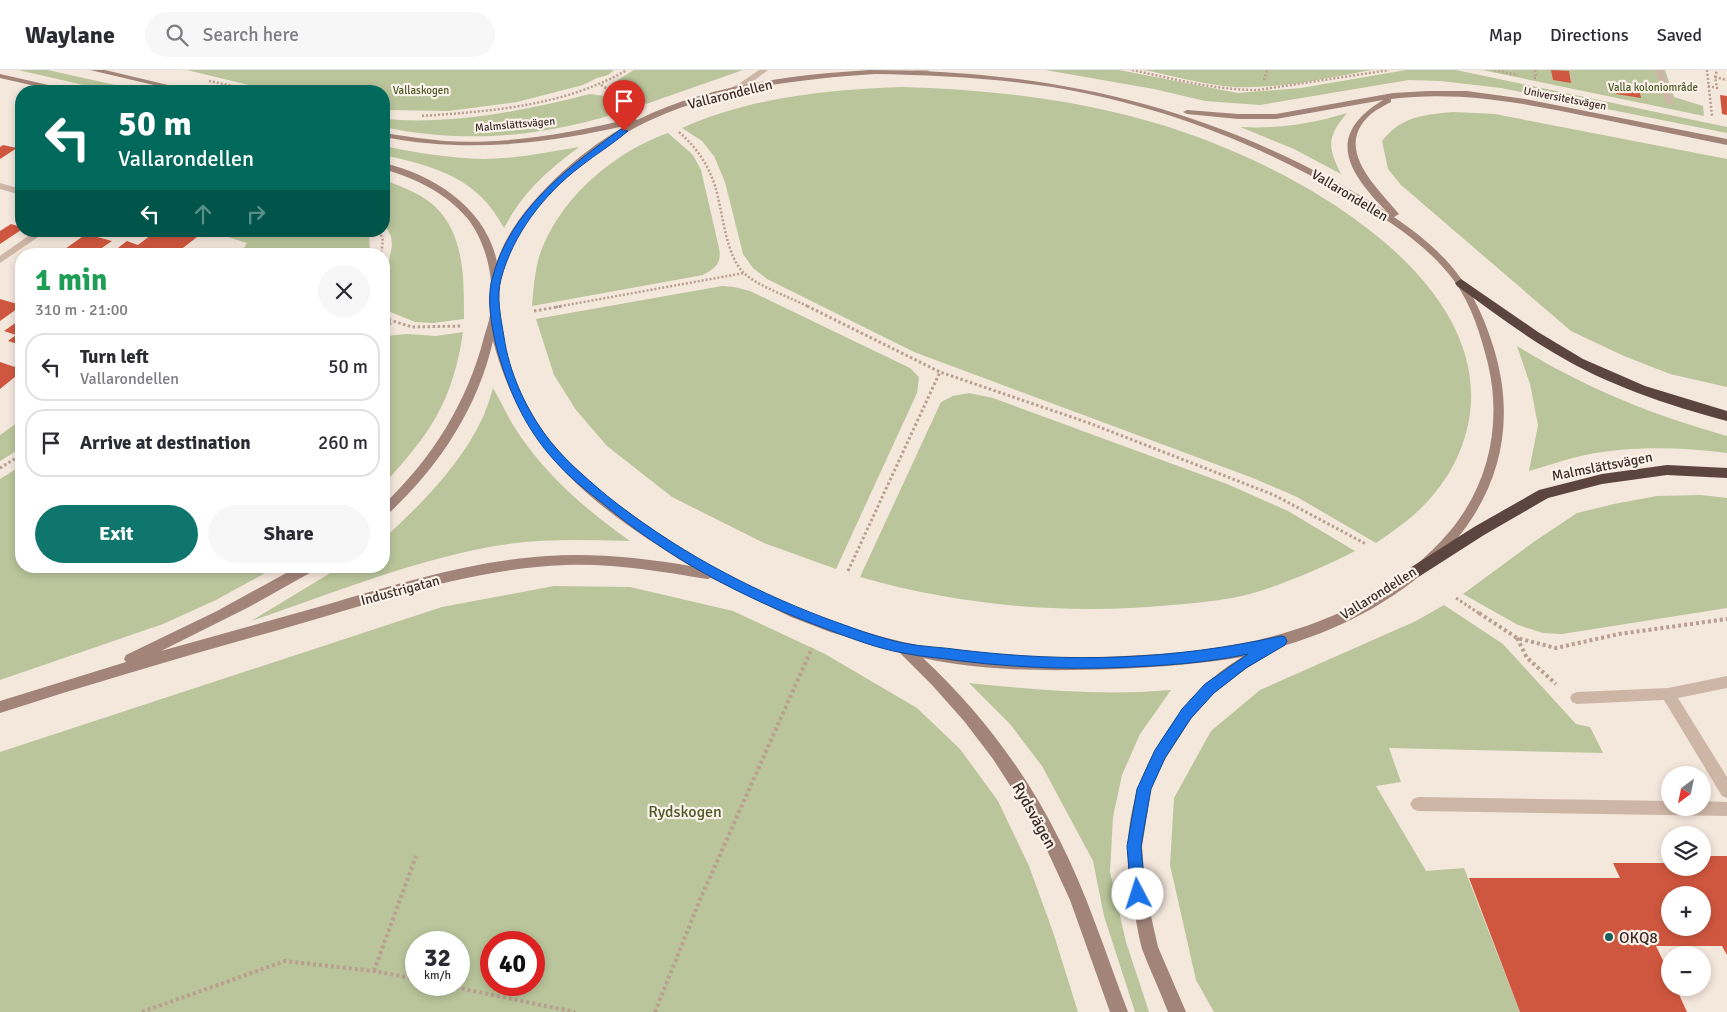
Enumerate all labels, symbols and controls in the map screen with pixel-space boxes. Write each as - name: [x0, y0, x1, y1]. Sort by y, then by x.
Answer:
- search box: [145, 12, 495, 57]
- text: Waylane: [25, 20, 115, 50]
- icon: search: [163, 21, 191, 49]
- text: Search here: [203, 23, 299, 47]
- text: Map: [1489, 24, 1522, 46]
- text: Directions: [1550, 24, 1629, 46]
- text: Saved: [1657, 24, 1702, 46]
- street label: Vallarondellen: [686, 76, 774, 113]
- pin: [603, 80, 645, 131]
- park label: Valla koloniområde: [1608, 81, 1698, 94]
- park label: Vallaskogen: [393, 84, 449, 97]
- street label: Universitetsvägen: [1522, 84, 1607, 113]
- icon: arrive: [610, 87, 638, 115]
- text: 50 m: [118, 102, 192, 145]
- icon: left: [35, 105, 100, 170]
- street label: Malmslättsvägen: [474, 115, 556, 134]
- text: Vallarondellen: [118, 145, 254, 172]
- street label: Vallarondellen: [1308, 166, 1391, 225]
- icon: left: [136, 200, 164, 228]
- icon: ahead: [189, 200, 217, 228]
- icon: right: [242, 200, 270, 228]
- text: 1 min: [35, 262, 107, 299]
- button: close: [318, 265, 370, 317]
- text: 310 m · 21:00: [35, 300, 128, 320]
- text: Turn left: [80, 345, 149, 369]
- icon: left: [37, 353, 65, 381]
- text: 50 m: [328, 355, 368, 379]
- text: Vallarondellen: [80, 369, 179, 389]
- icon: arrive: [37, 429, 65, 457]
- text: Arrive at destination: [80, 431, 251, 455]
- text: 260 m: [318, 431, 368, 455]
- street label: Malmslättsvägen: [1550, 448, 1654, 485]
- button: Exit: [35, 505, 198, 563]
- button: Share: [208, 505, 370, 563]
- street label: Vallarondellen: [1337, 563, 1419, 624]
- street label: Industrigatan: [359, 572, 441, 609]
- north arrow: [1661, 766, 1711, 816]
- map controls: [1661, 766, 1711, 996]
- street label: Rydsvägen: [1008, 779, 1061, 852]
- park label: Rydskogen: [648, 802, 722, 822]
- button: layers: [1661, 826, 1711, 876]
- position arrow: [1111, 867, 1163, 919]
- button: +: [1661, 886, 1711, 936]
- place label: OKQ8: [1619, 928, 1658, 948]
- speed limit sign: 40: [480, 931, 545, 996]
- marker: OKQ8: [1603, 931, 1615, 943]
- text: 32: [424, 942, 451, 973]
- button: −: [1661, 946, 1711, 996]
- text: km/h: [424, 968, 451, 983]

